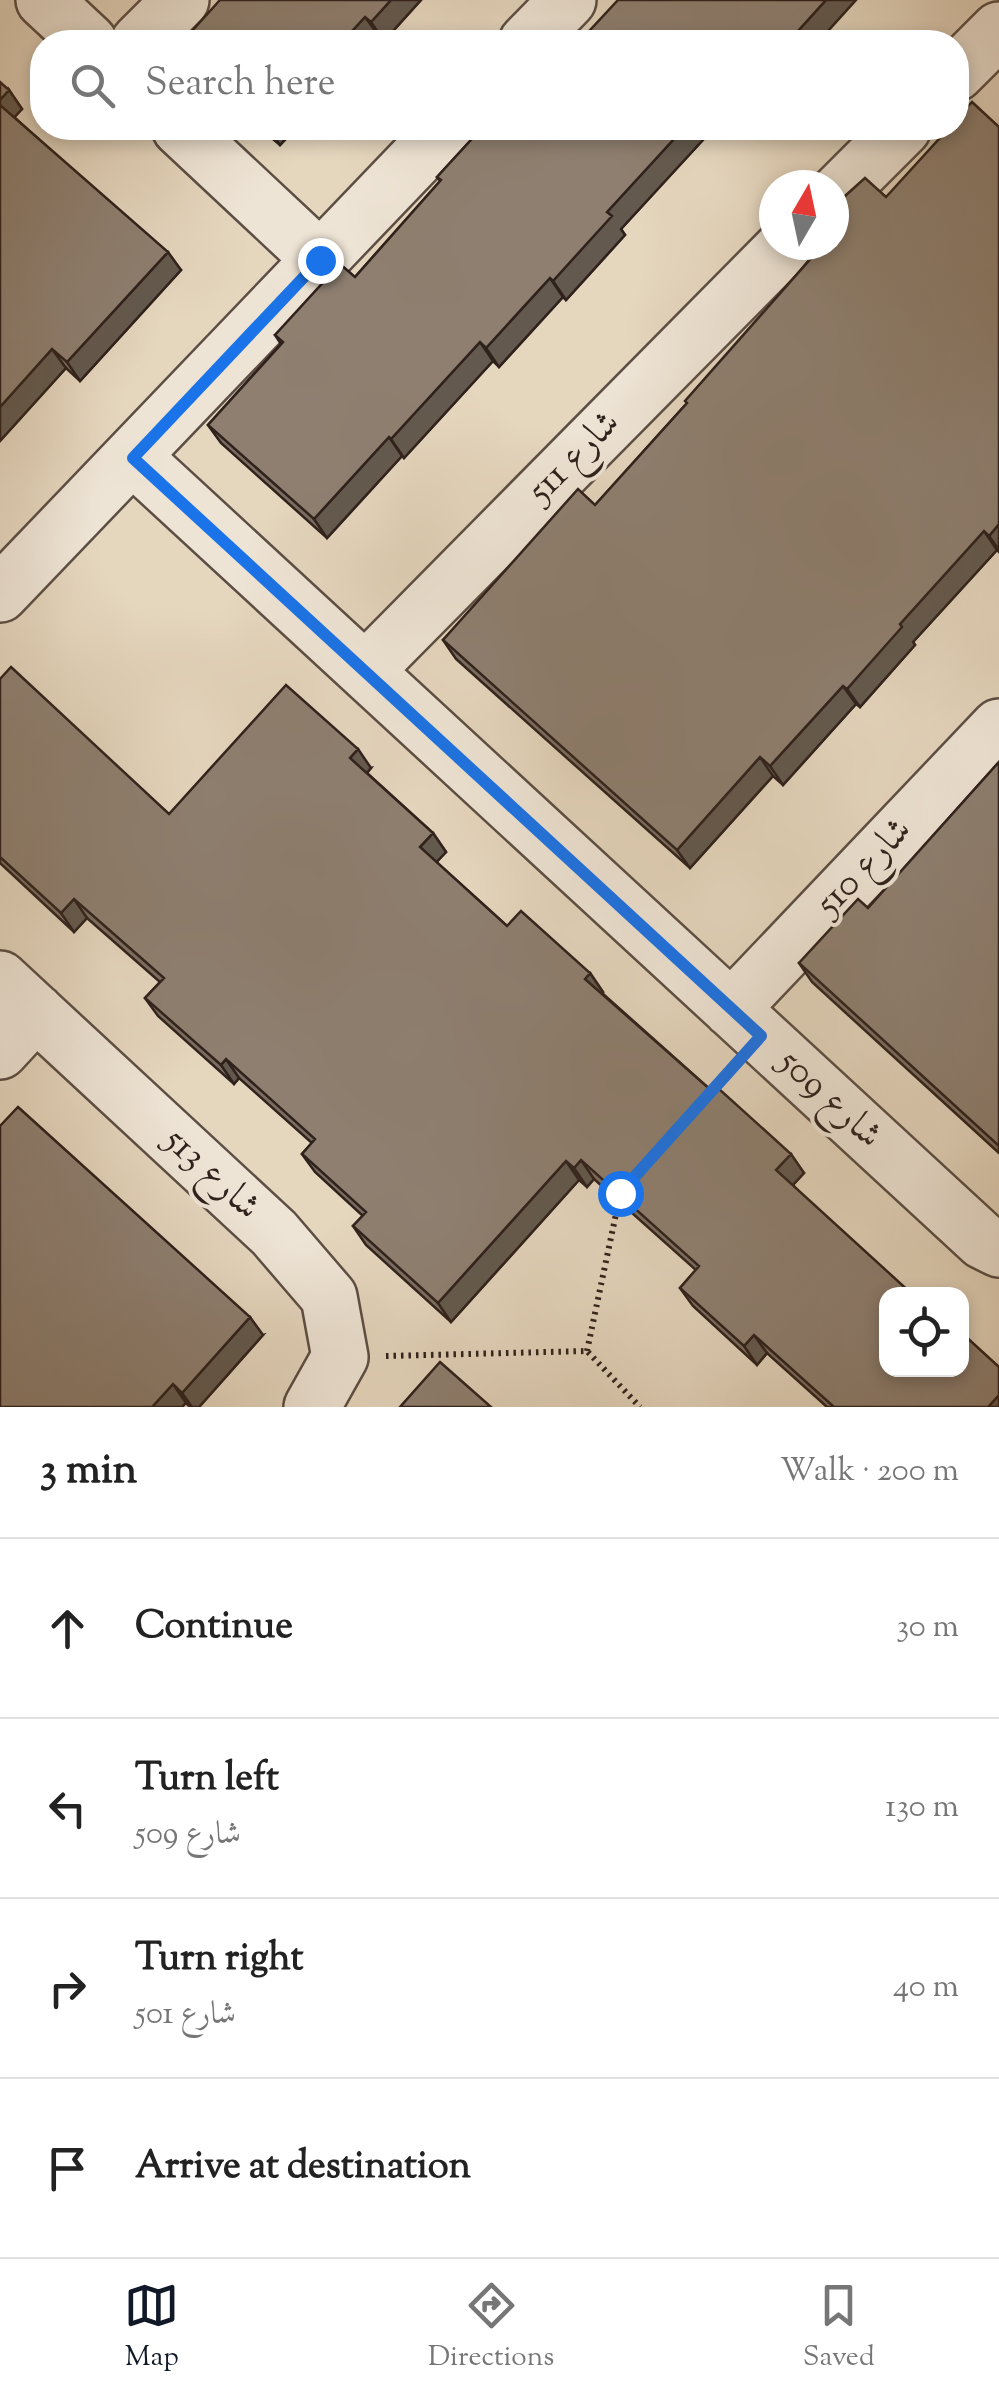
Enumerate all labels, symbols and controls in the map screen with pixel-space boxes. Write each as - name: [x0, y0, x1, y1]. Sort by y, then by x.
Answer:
- search box: [30, 30, 969, 140]
- icon: search: [65, 58, 120, 113]
- text: Search here: [145, 58, 336, 112]
- north arrow: [759, 170, 849, 260]
- route end: [298, 238, 344, 284]
- street label: شارع 511: [515, 399, 634, 518]
- street label: شارع 510: [803, 806, 926, 931]
- street label: شارع 509: [763, 1036, 893, 1163]
- street label: شارع 513: [149, 1115, 272, 1234]
- route start: [598, 1171, 644, 1217]
- map controls: [879, 1287, 969, 1377]
- button: locate: [879, 1287, 969, 1377]
- text: 3 min: [40, 1442, 137, 1502]
- text: Walk · 200 m: [780, 1449, 959, 1495]
- icon: ahead: [40, 1601, 95, 1656]
- text: Continue: [135, 1601, 293, 1655]
- text: 30 m: [896, 1605, 959, 1651]
- text: Turn left: [135, 1753, 279, 1807]
- icon: left: [40, 1781, 95, 1836]
- text: 130 m: [885, 1785, 959, 1831]
- text: شارع 509: [135, 1812, 241, 1858]
- text: Turn right: [135, 1933, 303, 1987]
- icon: right: [40, 1961, 95, 2016]
- text: 40 m: [893, 1965, 959, 2011]
- text: شارع 501: [135, 1992, 236, 2038]
- icon: arrive: [40, 2141, 95, 2196]
- text: Arrive at destination: [135, 2141, 471, 2195]
- tab: Map: [124, 2278, 179, 2378]
- tab: Directions: [428, 2278, 554, 2378]
- tab: Saved: [803, 2278, 875, 2378]

